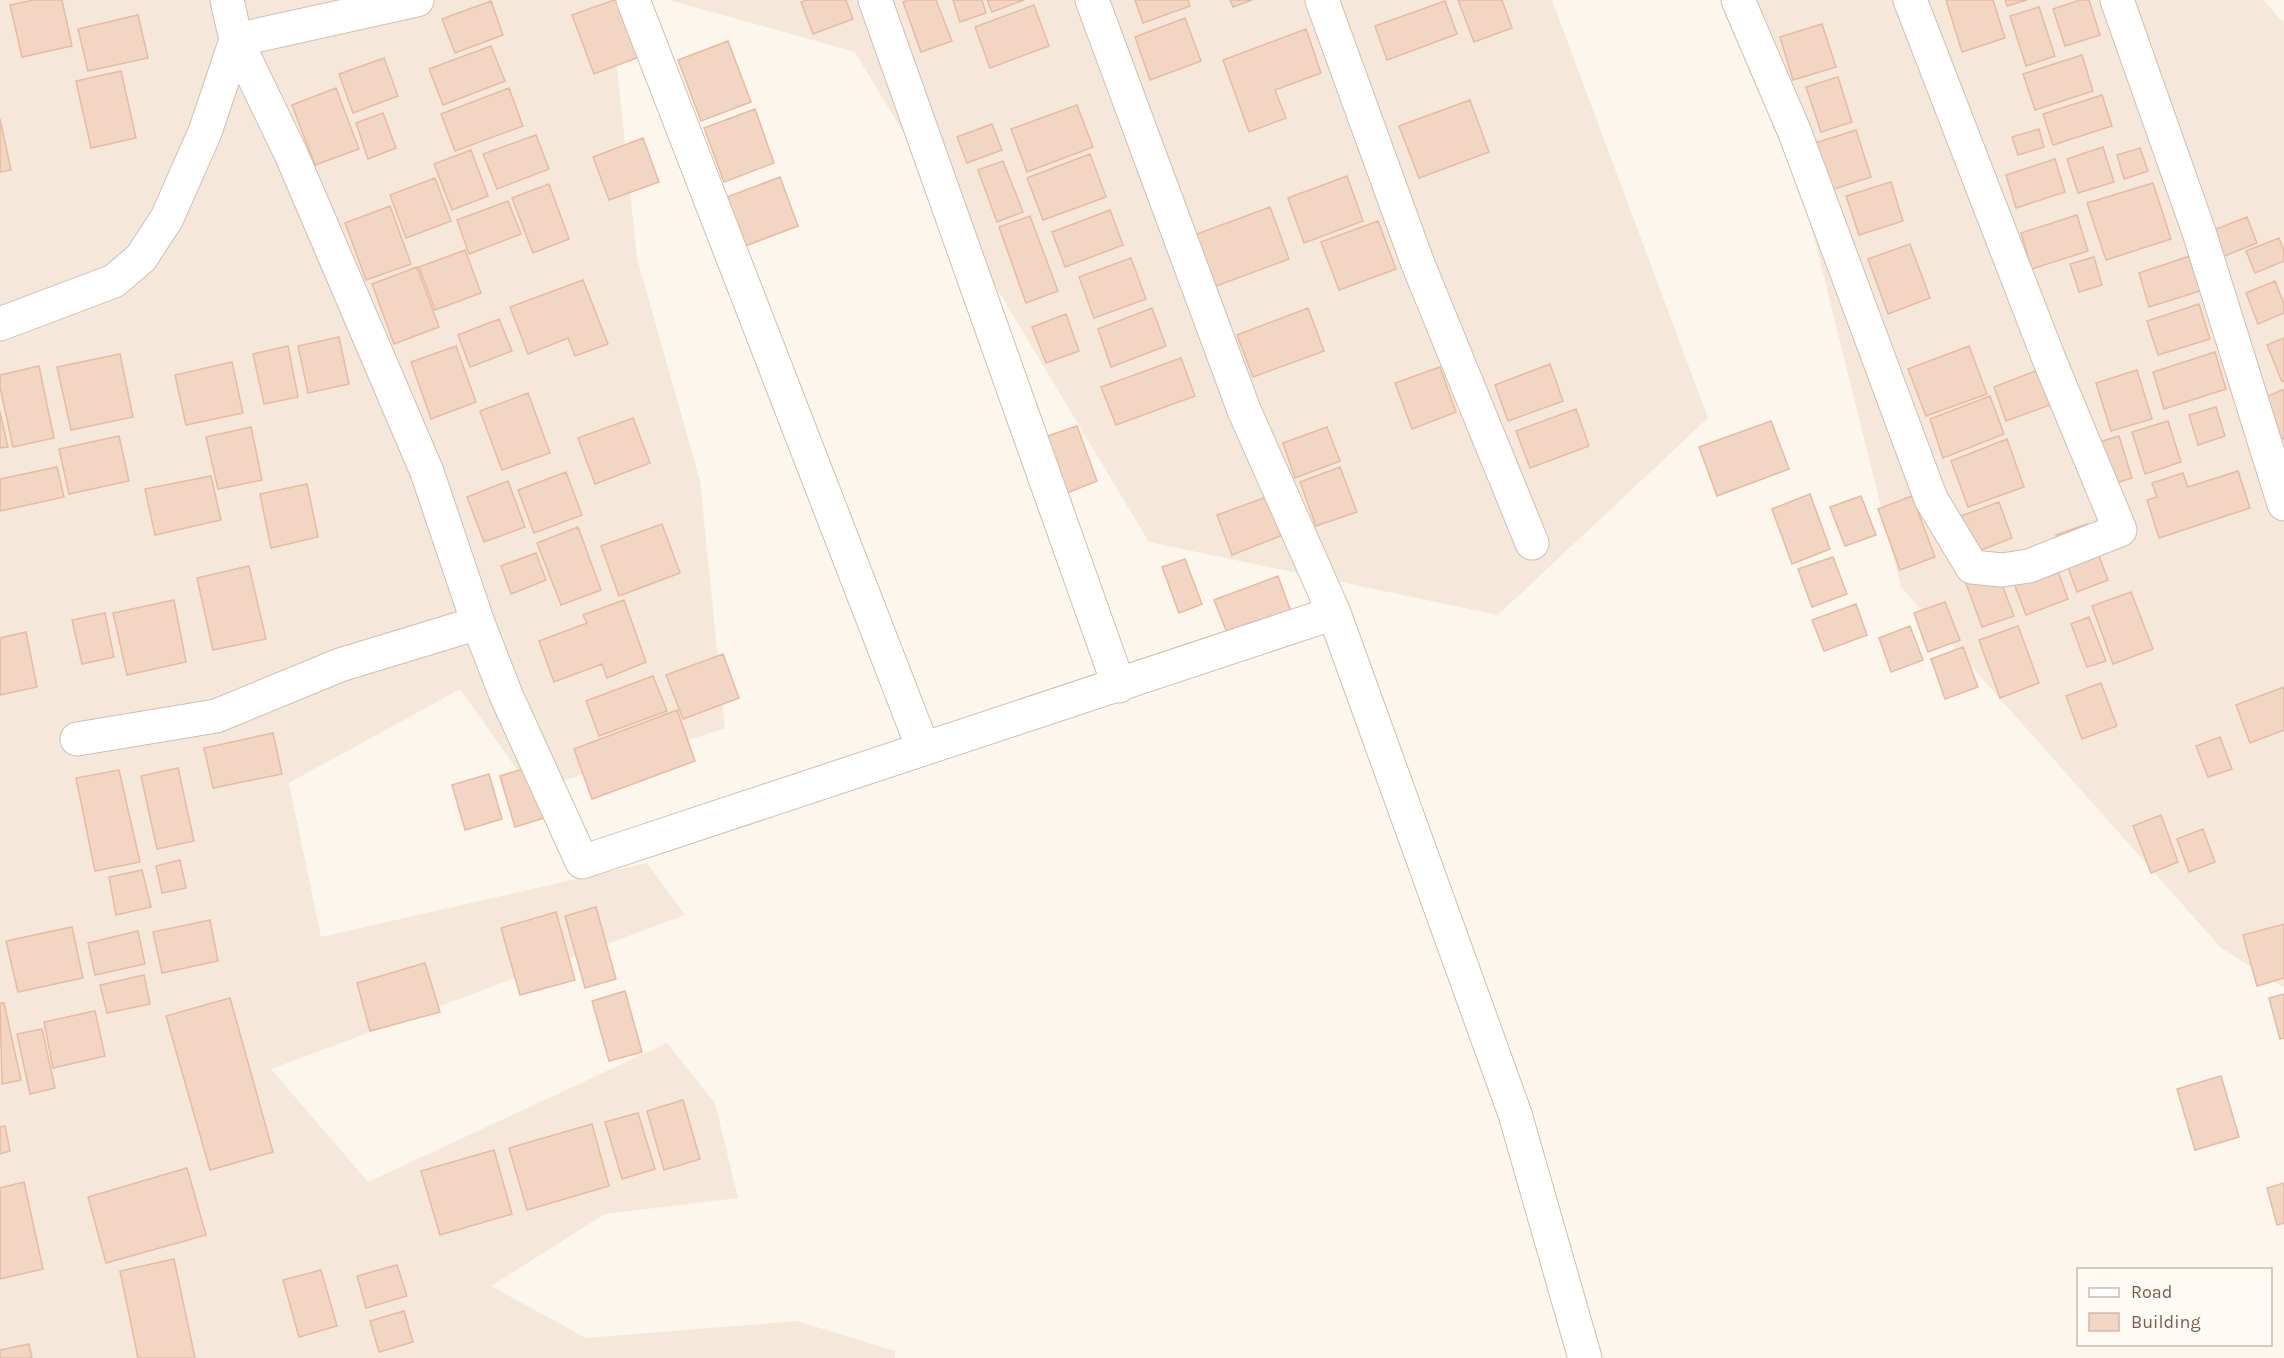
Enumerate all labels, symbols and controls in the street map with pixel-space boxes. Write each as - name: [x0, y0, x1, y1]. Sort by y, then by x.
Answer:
- legend: [2077, 1268, 2272, 1346]
- text: Road: [2131, 1281, 2172, 1303]
- text: Building: [2131, 1311, 2201, 1333]

